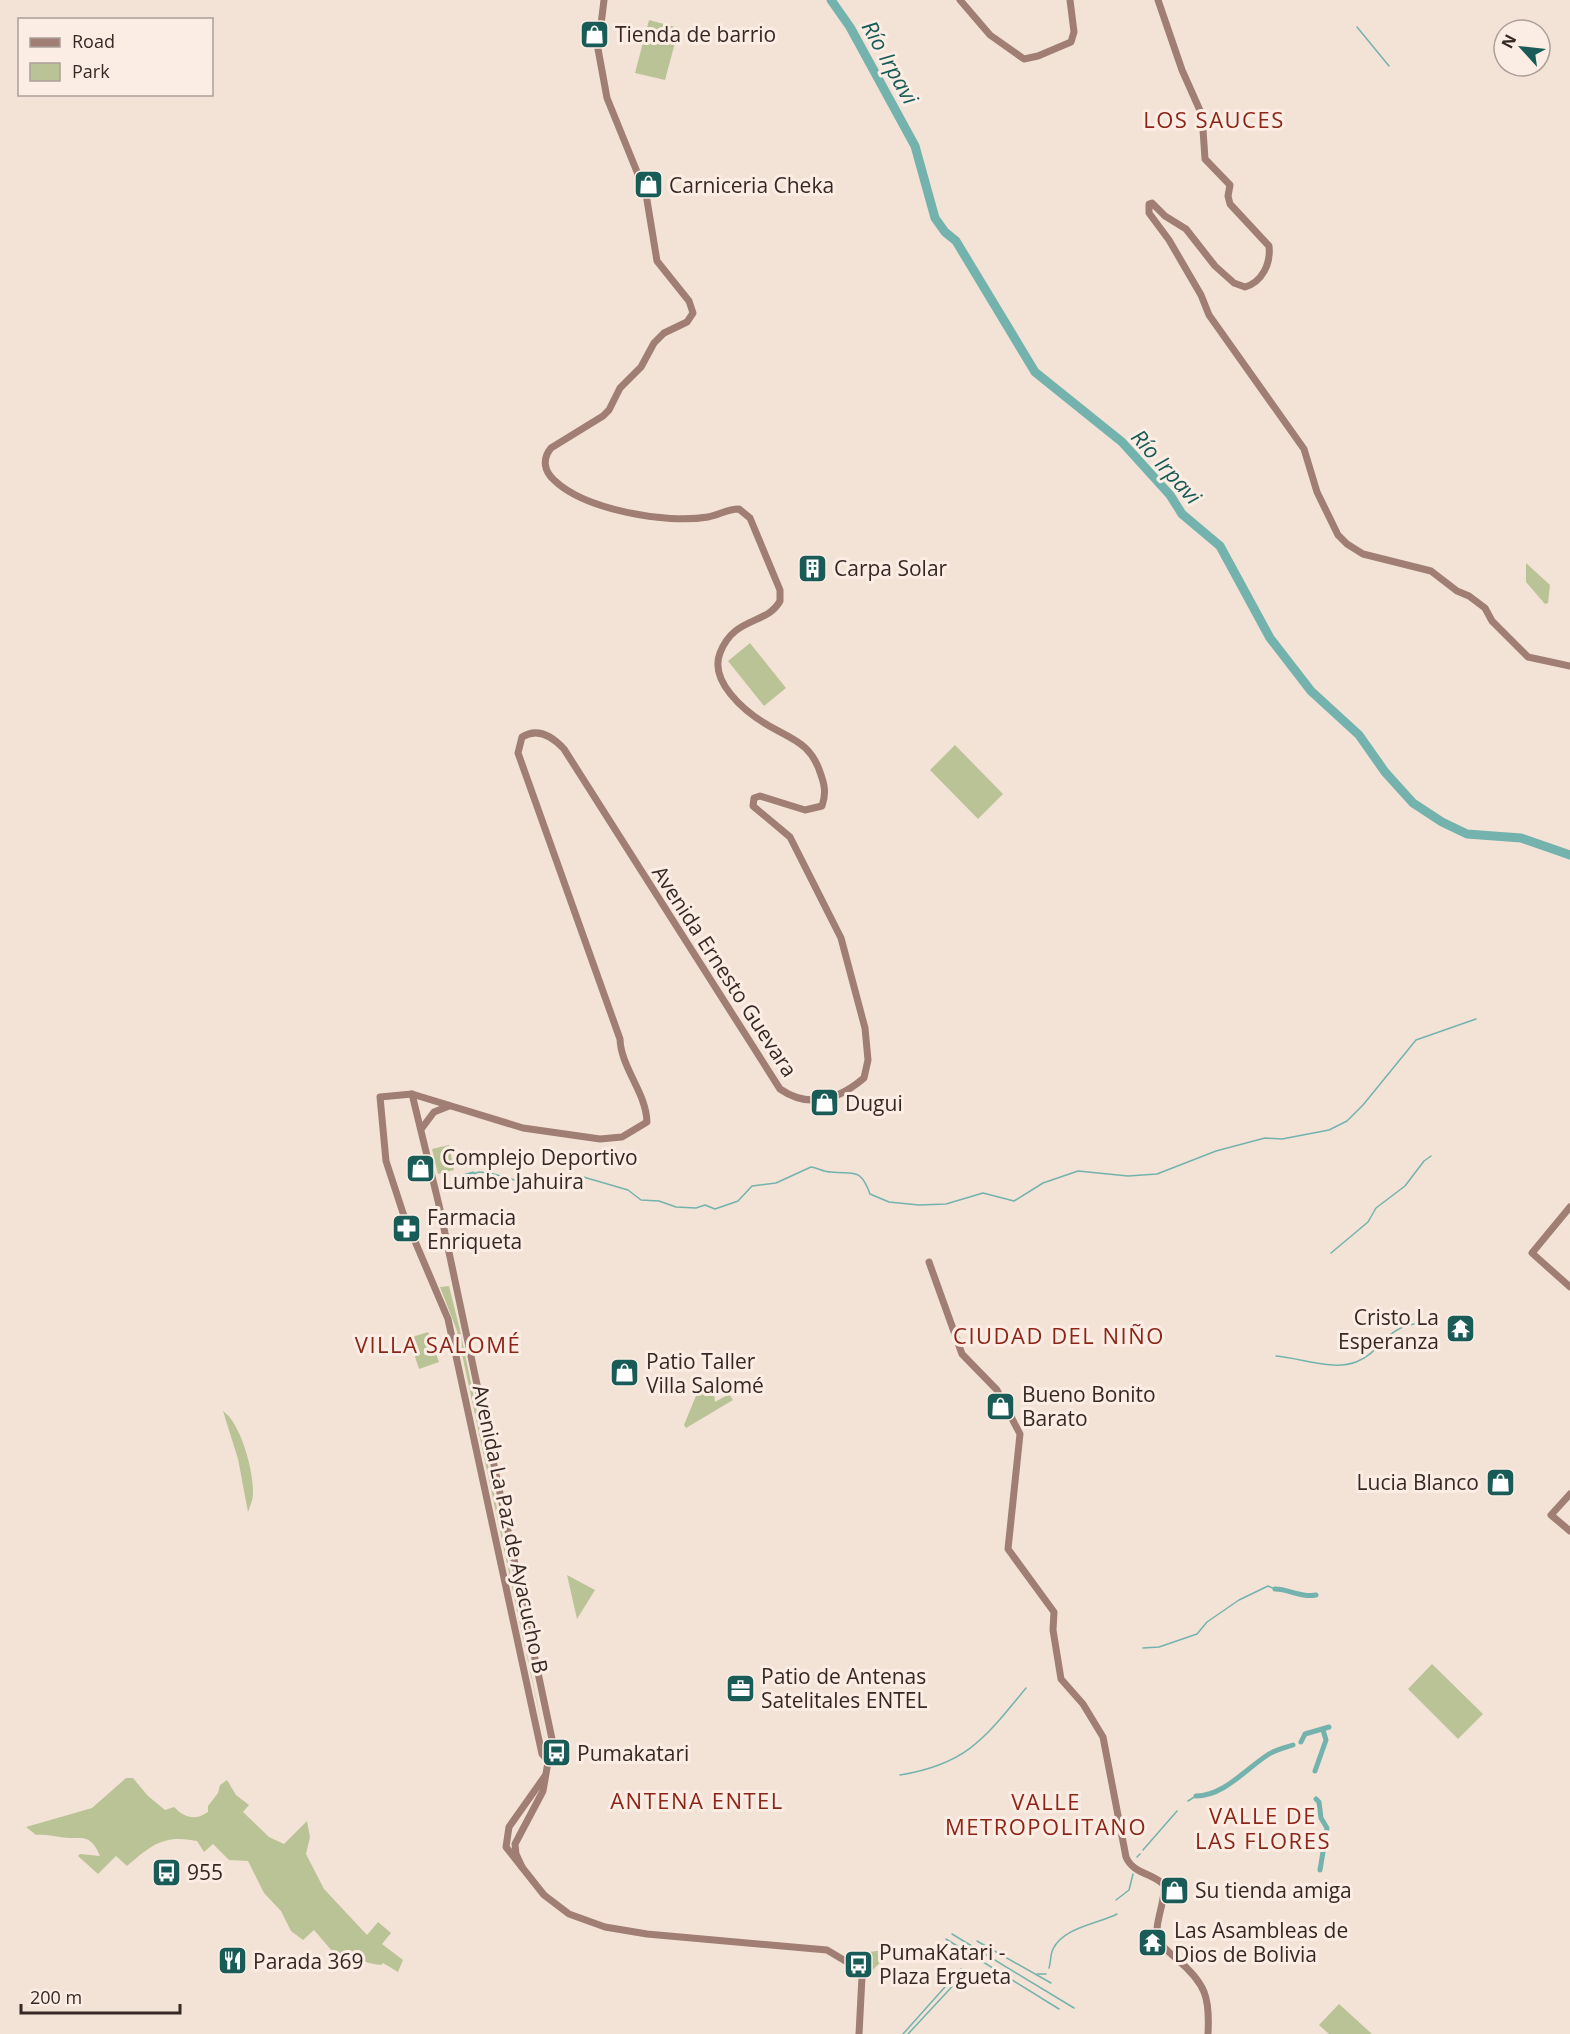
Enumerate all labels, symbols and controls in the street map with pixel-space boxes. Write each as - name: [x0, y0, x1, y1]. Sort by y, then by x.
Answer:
- water label: Río Irpavi: [856, 15, 927, 110]
- legend: [18, 18, 213, 96]
- shop icon: Tienda de barrio: [578, 18, 610, 50]
- north arrow: [1492, 18, 1552, 78]
- place label: Tienda de barrio: [615, 20, 776, 48]
- text: Road: [72, 29, 115, 53]
- text: N: [1496, 30, 1521, 52]
- text: Park: [72, 59, 110, 83]
- district label: LOS SAUCES: [1143, 104, 1285, 134]
- shop icon: Carniceria Cheka: [632, 169, 664, 201]
- place label: Carniceria Cheka: [669, 171, 834, 199]
- water label: Río Irpavi: [1125, 422, 1209, 510]
- building icon: Carpa Solar: [797, 552, 829, 584]
- place label: Carpa Solar: [834, 554, 948, 582]
- street label: Avenida Ernesto Guevara: [646, 860, 804, 1082]
- shop icon: Dugui: [808, 1087, 840, 1119]
- place label: Dugui: [845, 1089, 903, 1117]
- place label: Complejo Deportivo Lumbe Jahuira: [442, 1143, 638, 1195]
- shop icon: Complejo Deportivo Lumbe Jahuira: [405, 1153, 437, 1185]
- place label: Farmacia Enriqueta: [427, 1203, 522, 1255]
- pharmacy icon: Farmacia Enriqueta: [390, 1213, 422, 1245]
- place label: Cristo La Esperanza: [1338, 1303, 1439, 1355]
- temple icon: Cristo La Esperanza: [1444, 1313, 1476, 1345]
- district label: CIUDAD DEL NIÑO: [953, 1320, 1165, 1350]
- district label: VILLA SALOMÉ: [355, 1329, 521, 1359]
- place label: Patio Taller Villa Salomé: [646, 1347, 764, 1399]
- shop icon: Patio Taller Villa Salomé: [609, 1357, 641, 1389]
- place label: Bueno Bonito Barato: [1022, 1380, 1156, 1432]
- street label: Avenida La Paz de Ayacucho B: [467, 1382, 555, 1676]
- shop icon: Bueno Bonito Barato: [985, 1390, 1017, 1422]
- shop icon: Lucia Blanco: [1484, 1466, 1516, 1498]
- place label: Lucia Blanco: [1357, 1468, 1479, 1496]
- place label: Patio de Antenas Satelitales ENTEL: [761, 1662, 927, 1714]
- office icon: Patio de Antenas Satelitales ENTEL: [724, 1672, 756, 1704]
- bus stop icon: Pumakatari: [540, 1737, 572, 1769]
- place label: Pumakatari: [577, 1739, 689, 1767]
- district label: ANTENA ENTEL: [610, 1785, 784, 1815]
- district label: VALLE METROPOLITANO: [945, 1786, 1147, 1841]
- district label: VALLE DE LAS FLORES: [1195, 1800, 1331, 1855]
- bus stop icon: 955: [150, 1856, 182, 1888]
- place label: 955: [187, 1858, 223, 1886]
- shop icon: Su tienda amiga: [1158, 1874, 1190, 1906]
- place label: Su tienda amiga: [1195, 1876, 1352, 1904]
- place label: Las Asambleas de Dios de Bolivia: [1174, 1916, 1348, 1968]
- temple icon: Las Asambleas de Dios de Bolivia: [1137, 1926, 1169, 1958]
- place label: PumaKatari - Plaza Ergueta: [879, 1938, 1011, 1990]
- restaurant icon: Parada 369: [216, 1945, 248, 1977]
- place label: Parada 369: [253, 1947, 364, 1975]
- bus stop icon: PumaKatari - Plaza Ergueta: [842, 1948, 874, 1980]
- scale bar: [21, 1977, 180, 2015]
- text: 200 m: [30, 1985, 82, 2009]

